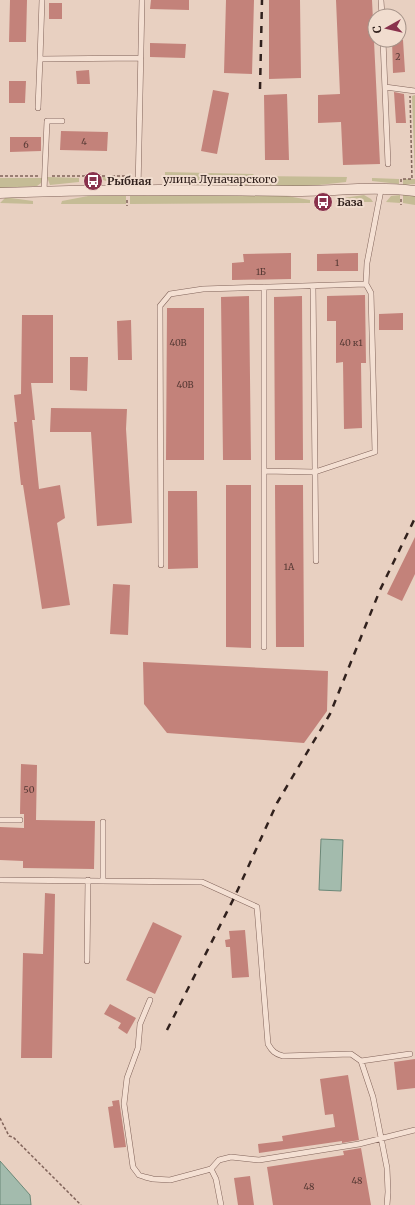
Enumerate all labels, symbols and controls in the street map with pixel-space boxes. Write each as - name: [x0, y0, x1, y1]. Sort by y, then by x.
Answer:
- north arrow: [367, 8, 407, 48]
- text: С: [370, 25, 385, 34]
- house number: 2: [395, 51, 401, 62]
- house number: 4: [81, 136, 87, 147]
- house number: 6: [23, 139, 29, 150]
- bus stop icon: Рыбная: [82, 170, 104, 192]
- street label: улица Луначарского: [163, 172, 277, 186]
- place label: Рыбная: [107, 174, 152, 188]
- bus stop icon: База: [312, 191, 334, 213]
- place label: База: [337, 195, 363, 209]
- house number: 1: [335, 257, 339, 268]
- house number: 1Б: [256, 266, 266, 277]
- house number: 40В: [170, 337, 186, 348]
- house number: 40 к1: [340, 337, 362, 348]
- house number: 40В: [177, 379, 193, 390]
- house number: 1А: [284, 561, 295, 572]
- house number: 50: [24, 784, 35, 795]
- house number: 48: [352, 1175, 362, 1186]
- house number: 48: [304, 1181, 314, 1192]

